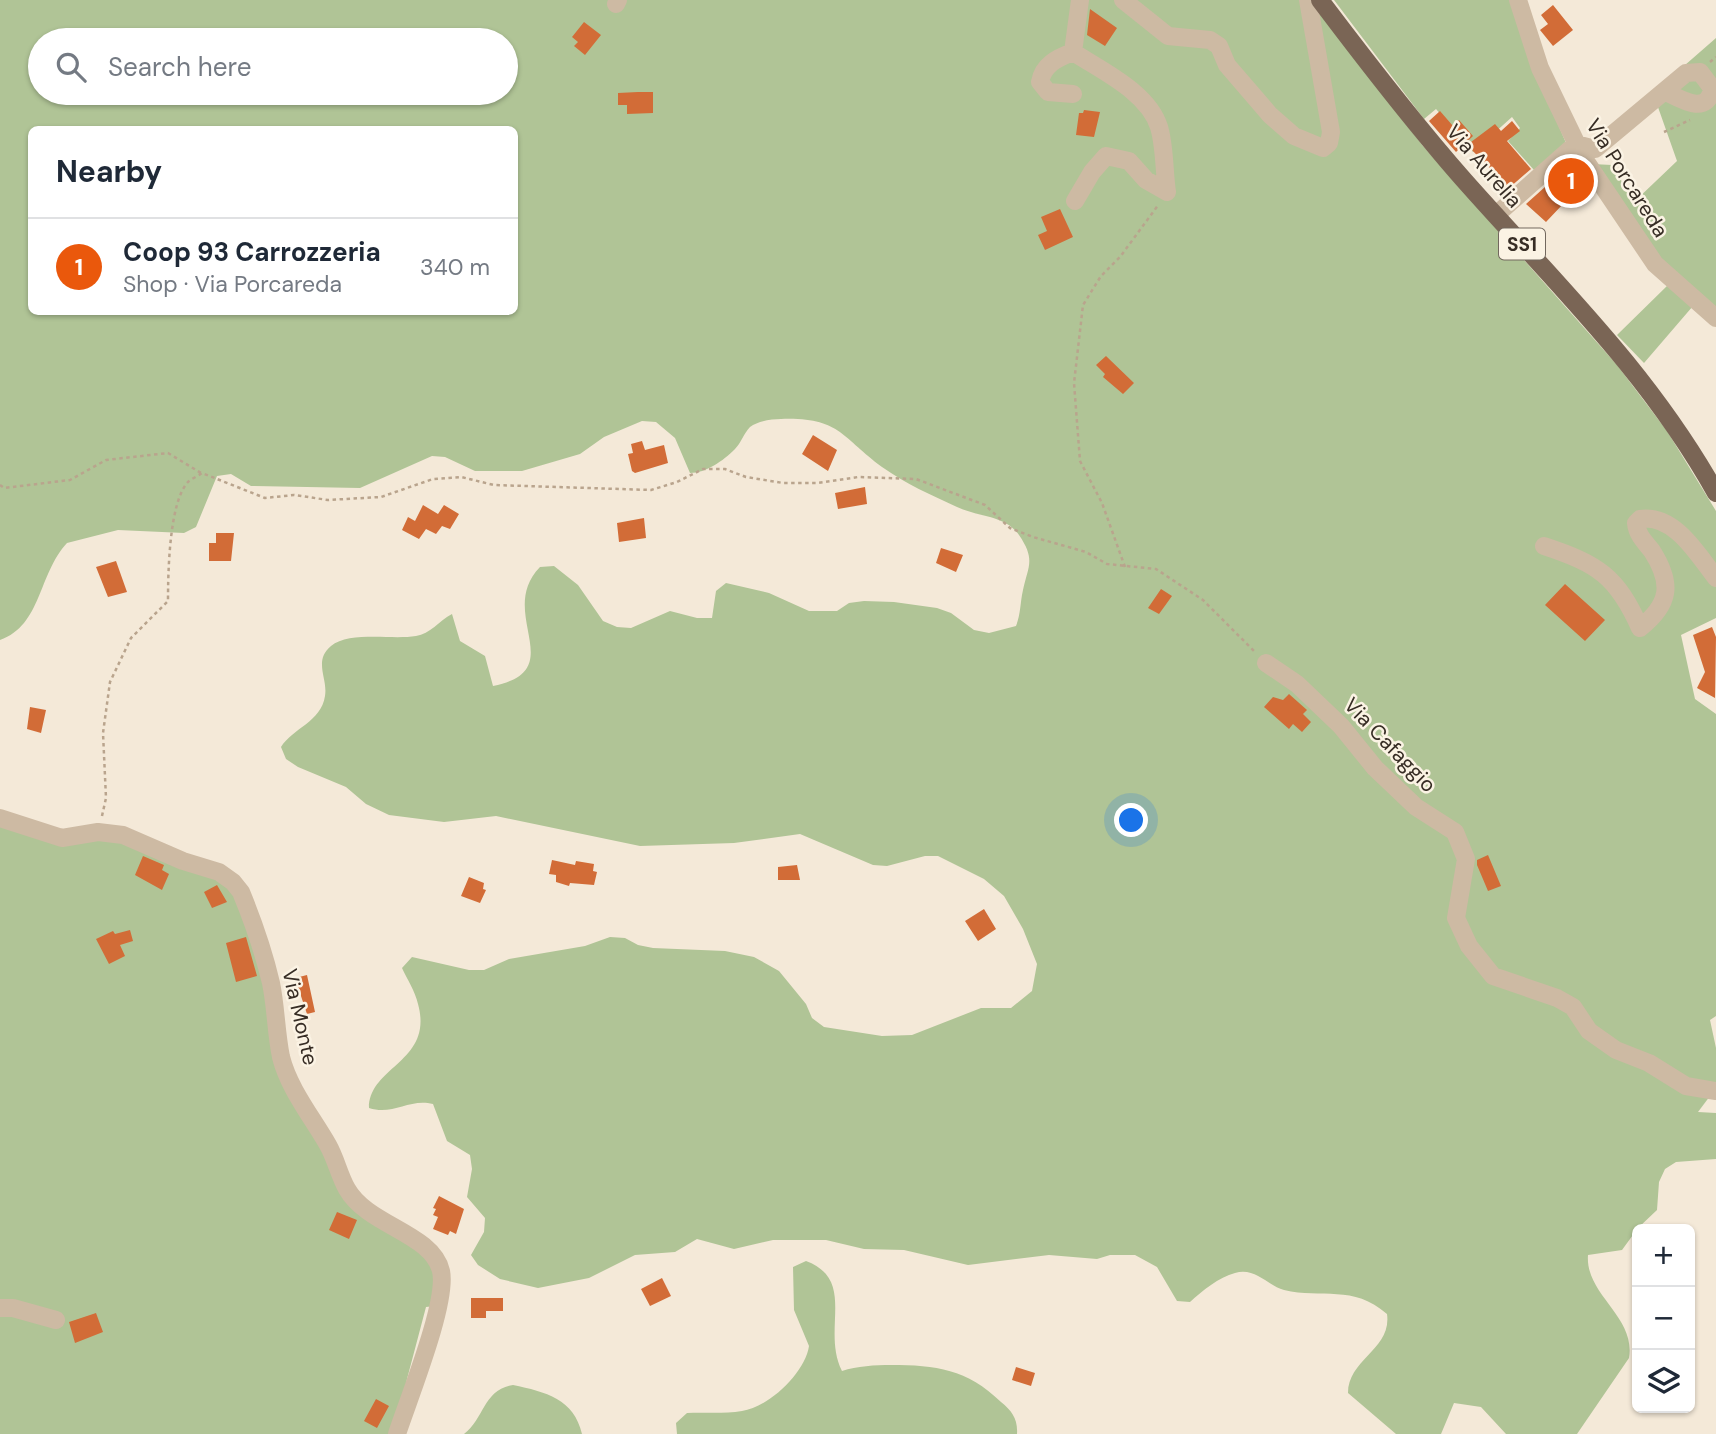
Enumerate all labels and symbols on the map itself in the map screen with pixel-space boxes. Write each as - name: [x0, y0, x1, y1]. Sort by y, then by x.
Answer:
- street label: Via Porcareda: [1579, 113, 1675, 243]
- street label: Via Aurelia: [1440, 118, 1528, 214]
- pin: 1: [1548, 155, 1594, 207]
- road number: SS1: [1499, 228, 1545, 260]
- street label: Via Cafaggio: [1338, 692, 1442, 798]
- your location: [1114, 803, 1148, 837]
- street label: Via Monte: [275, 966, 325, 1068]

